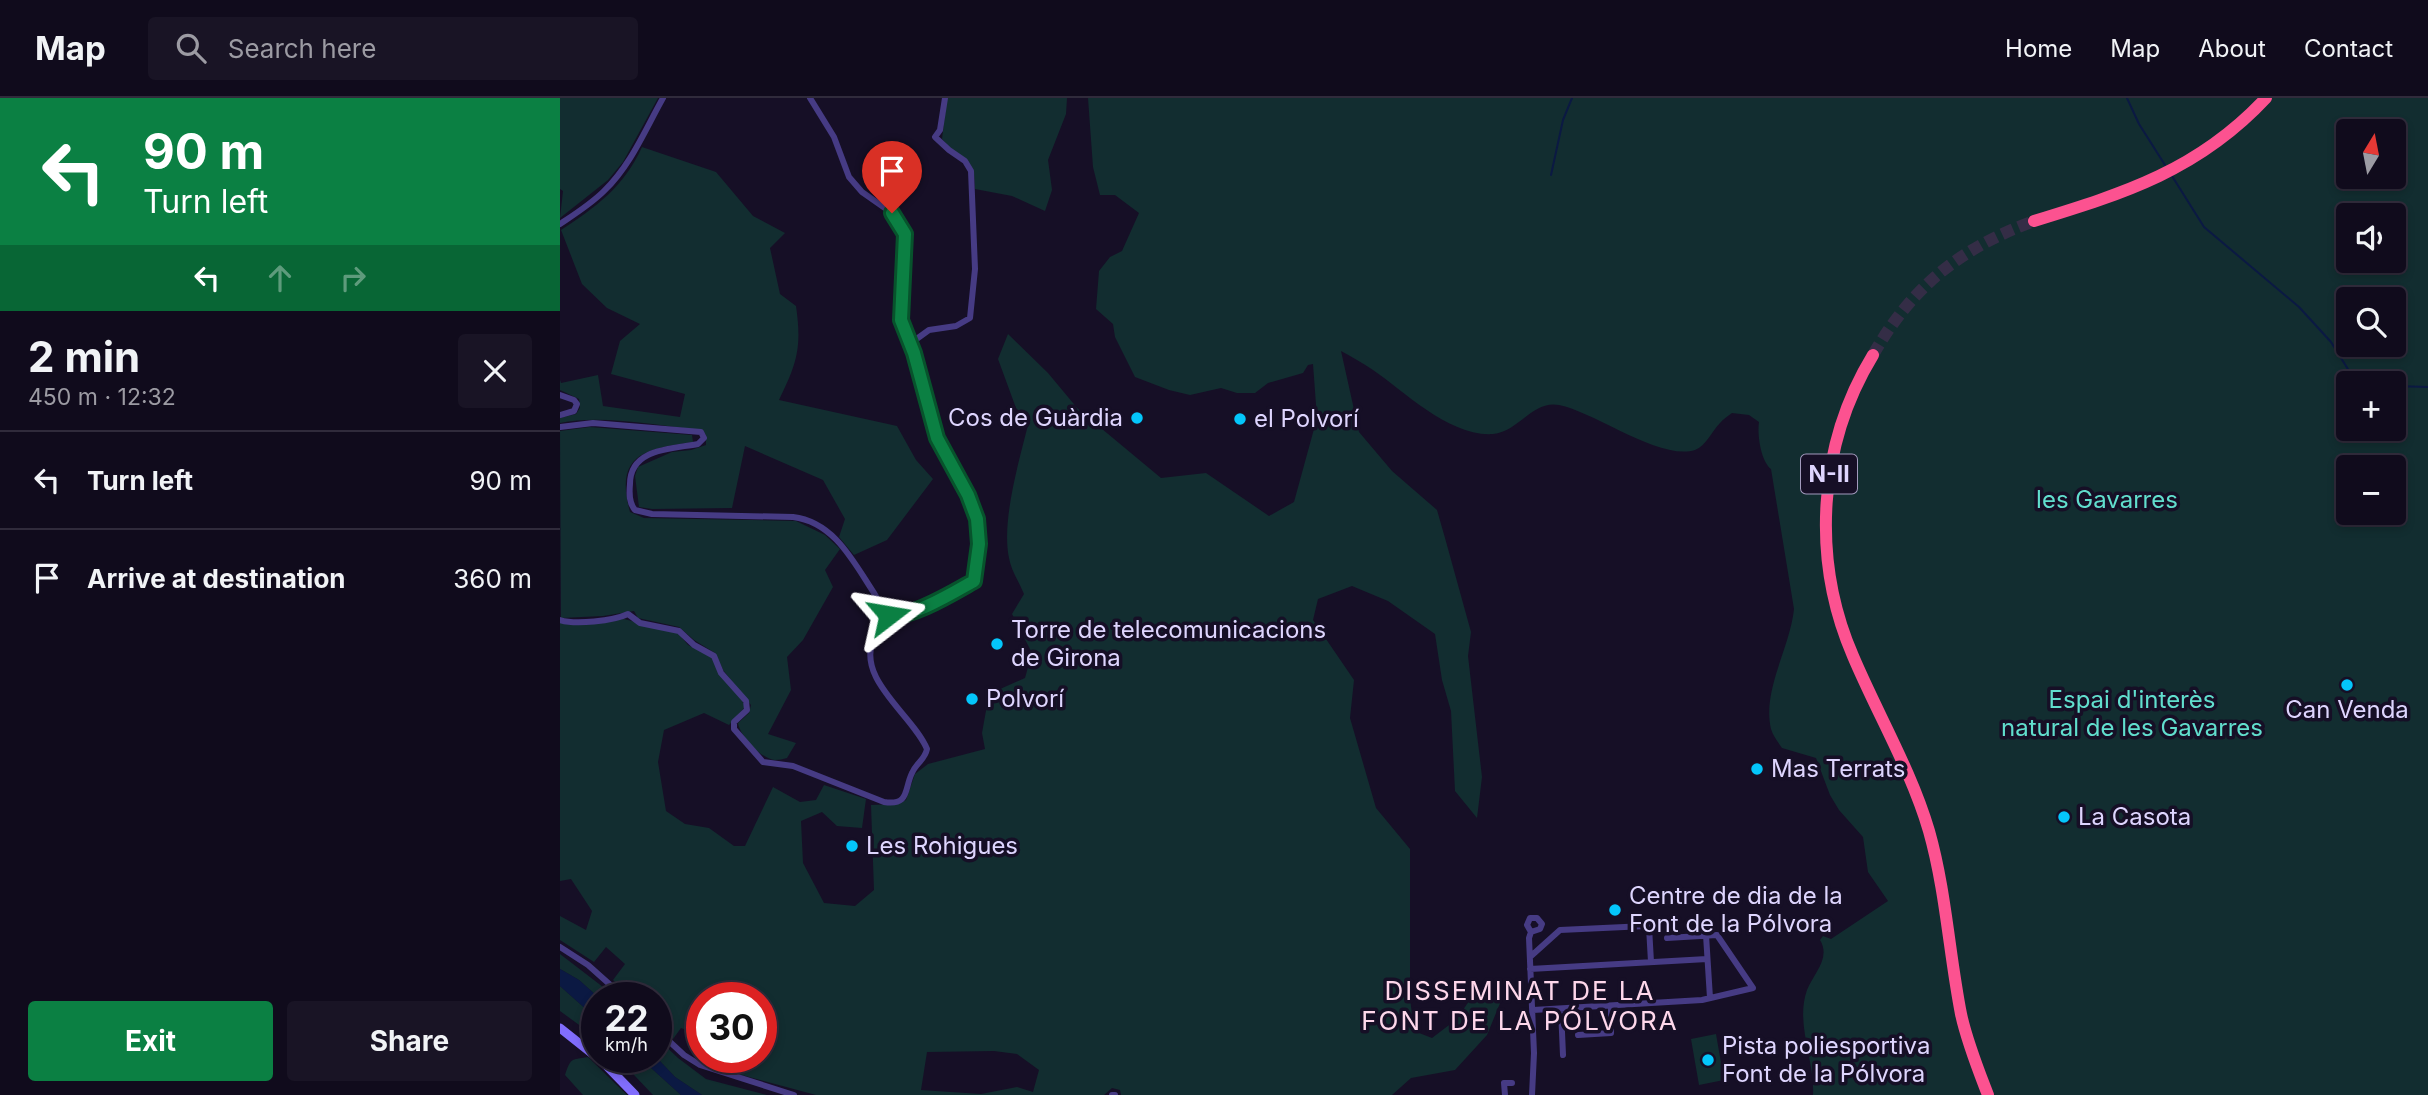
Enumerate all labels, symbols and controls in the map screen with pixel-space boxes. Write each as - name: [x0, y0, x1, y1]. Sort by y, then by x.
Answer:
- search box: [148, 17, 638, 80]
- text: Map: [35, 28, 106, 68]
- icon: search: [172, 29, 210, 67]
- text: Search here: [228, 33, 376, 64]
- text: Home: [2005, 34, 2072, 63]
- text: Map: [2110, 34, 2160, 63]
- text: About: [2198, 34, 2266, 63]
- text: Contact: [2304, 34, 2393, 63]
- north arrow: [2336, 119, 2406, 189]
- map controls: [2336, 119, 2406, 525]
- text: 90 m: [143, 122, 264, 181]
- icon: left: [28, 126, 119, 217]
- pin: [862, 141, 922, 213]
- icon: arrive: [873, 152, 911, 190]
- text: Turn left: [143, 182, 268, 221]
- button: sound: [2336, 203, 2406, 273]
- icon: left: [188, 259, 226, 297]
- icon: ahead: [261, 259, 299, 297]
- icon: right: [334, 259, 372, 297]
- button: search: [2336, 287, 2406, 357]
- text: 2 min: [28, 331, 140, 382]
- button: close: [458, 334, 532, 408]
- button: +: [2336, 371, 2406, 441]
- text: 450 m · 12:32: [28, 383, 176, 411]
- place label: Cos de Guàrdia: [948, 403, 1123, 432]
- place label: el Polvorí: [1254, 404, 1359, 433]
- marker: Cos de Guàrdia: [1129, 410, 1145, 426]
- marker: el Polvorí: [1232, 411, 1248, 427]
- road number: N-II: [1801, 454, 1857, 494]
- button: −: [2336, 455, 2406, 525]
- icon: left: [28, 461, 66, 499]
- text: Turn left: [87, 465, 193, 496]
- text: 90 m: [469, 465, 532, 496]
- park label: les Gavarres: [2036, 485, 2178, 514]
- icon: arrive: [28, 559, 66, 597]
- text: Arrive at destination: [87, 563, 346, 594]
- text: 360 m: [453, 563, 532, 594]
- position arrow: [852, 578, 926, 652]
- place label: Torre de telecomunicacions de Girona: [1011, 615, 1326, 672]
- marker: Torre de telecomunicacions de Girona: [989, 636, 1005, 652]
- marker: Can Venda: [2339, 677, 2355, 693]
- place label: Polvorí: [986, 684, 1064, 713]
- park label: Espai d'interès natural de les Gavarres: [2001, 685, 2263, 742]
- marker: Polvorí: [964, 691, 980, 707]
- place label: Can Venda: [2285, 695, 2409, 724]
- place label: Mas Terrats: [1771, 754, 1905, 783]
- marker: Mas Terrats: [1749, 761, 1765, 777]
- place label: La Casota: [2078, 802, 2191, 831]
- marker: La Casota: [2056, 809, 2072, 825]
- place label: Les Rohigues: [866, 831, 1018, 860]
- marker: Les Rohigues: [844, 838, 860, 854]
- place label: Centre de dia de la Font de la Pólvora: [1629, 881, 1843, 938]
- marker: Centre de dia de la Font de la Pólvora: [1607, 902, 1623, 918]
- district label: DISSEMINAT DE LA FONT DE LA PÓLVORA: [1361, 975, 1679, 1036]
- speed limit sign: 30: [686, 982, 777, 1073]
- text: 22: [604, 997, 649, 1039]
- button: Exit: [28, 1001, 273, 1081]
- button: Share: [287, 1001, 532, 1081]
- place label: Pista poliesportiva Font de la Pólvora: [1722, 1031, 1930, 1088]
- text: km/h: [605, 1034, 648, 1055]
- marker: Pista poliesportiva Font de la Pólvora: [1700, 1052, 1716, 1068]

